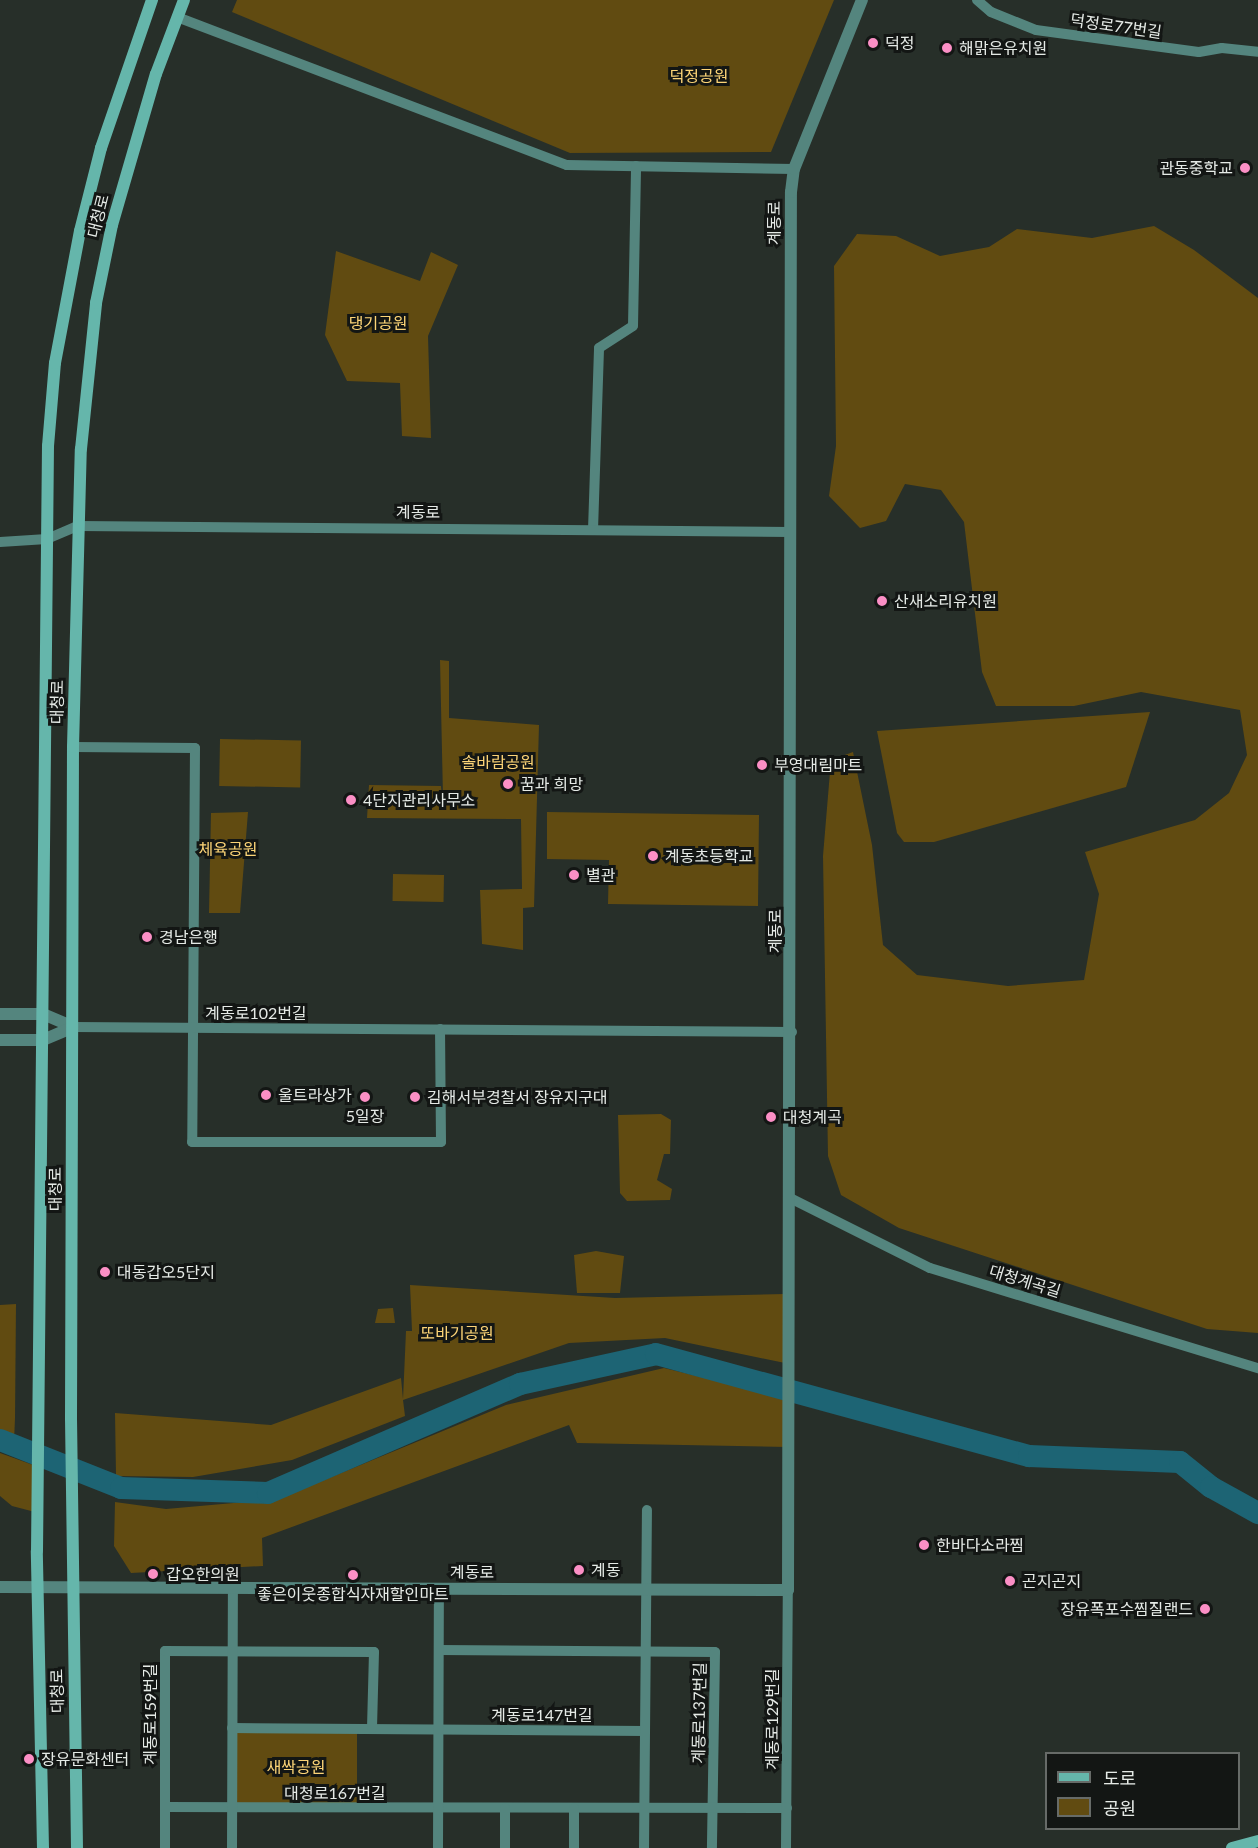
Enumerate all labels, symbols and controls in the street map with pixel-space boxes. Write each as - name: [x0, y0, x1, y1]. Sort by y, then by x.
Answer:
- street label: 덕정로77번길: [1069, 10, 1163, 42]
- place label: 덕정: [885, 33, 914, 53]
- marker: 덕정: [866, 36, 880, 50]
- place label: 해맑은유치원: [959, 38, 1047, 58]
- marker: 해맑은유치원: [940, 41, 954, 55]
- park label: 덕정공원: [670, 66, 728, 86]
- place label: 관동중학교: [1159, 158, 1233, 178]
- marker: 관동중학교: [1238, 161, 1252, 175]
- street label: 대청로: [83, 192, 113, 240]
- street label: 계동로: [764, 201, 784, 245]
- park label: 댕기공원: [349, 313, 407, 333]
- street label: 계동로: [396, 502, 440, 522]
- place label: 산새소리유치원: [894, 591, 997, 611]
- marker: 산새소리유치원: [875, 594, 889, 608]
- street label: 대청로: [47, 680, 67, 724]
- park label: 솔바람공원: [461, 752, 535, 772]
- place label: 부영대림마트: [774, 755, 862, 775]
- marker: 부영대림마트: [755, 758, 769, 772]
- place label: 꿈과 희망: [520, 774, 583, 794]
- marker: 꿈과 희망: [501, 777, 515, 791]
- place label: 4단지관리사무소: [363, 790, 475, 810]
- marker: 4단지관리사무소: [344, 793, 358, 807]
- park label: 체육공원: [199, 839, 257, 859]
- place label: 계동초등학교: [665, 846, 753, 866]
- marker: 계동초등학교: [646, 849, 660, 863]
- place label: 별관: [586, 865, 615, 885]
- marker: 별관: [567, 868, 581, 882]
- street label: 계동로: [765, 909, 785, 953]
- place label: 경남은행: [159, 927, 218, 947]
- marker: 경남은행: [140, 930, 154, 944]
- street label: 계동로102번길: [205, 1003, 307, 1023]
- place label: 울트라상가: [278, 1085, 352, 1105]
- place label: 김해서부경찰서 장유지구대: [427, 1087, 608, 1107]
- marker: 울트라상가: [259, 1088, 273, 1102]
- marker: 5일장: [358, 1090, 372, 1104]
- marker: 김해서부경찰서 장유지구대: [408, 1090, 422, 1104]
- place label: 5일장: [346, 1106, 384, 1126]
- place label: 대청계곡: [783, 1107, 842, 1127]
- marker: 대청계곡: [764, 1110, 778, 1124]
- street label: 대청로: [45, 1167, 65, 1211]
- street label: 대청계곡길: [987, 1261, 1063, 1301]
- place label: 대동갑오5단지: [117, 1262, 215, 1282]
- marker: 대동갑오5단지: [98, 1265, 112, 1279]
- park label: 또바기공원: [420, 1323, 494, 1343]
- place label: 한바다소라찜: [936, 1535, 1024, 1555]
- marker: 한바다소라찜: [917, 1538, 931, 1552]
- place label: 계동: [591, 1560, 620, 1580]
- street label: 계동로: [450, 1562, 494, 1582]
- marker: 계동: [572, 1563, 586, 1577]
- place label: 갑오한의원: [166, 1564, 240, 1584]
- marker: 갑오한의원: [144, 1565, 162, 1583]
- marker: 좋은이웃종합식자재할인마트: [346, 1568, 360, 1582]
- place label: 곤지곤지: [1022, 1571, 1081, 1591]
- marker: 곤지곤지: [1003, 1574, 1017, 1588]
- place label: 좋은이웃종합식자재할인마트: [257, 1584, 449, 1604]
- place label: 장유폭포수찜질랜드: [1061, 1599, 1193, 1619]
- marker: 장유폭포수찜질랜드: [1198, 1602, 1212, 1616]
- street label: 계동로137번길: [689, 1662, 709, 1764]
- street label: 계동로159번길: [140, 1663, 160, 1765]
- street label: 계동로129번길: [762, 1668, 782, 1770]
- street label: 대청로: [47, 1669, 67, 1713]
- street label: 계동로147번길: [491, 1705, 593, 1725]
- place label: 장유문화센터: [41, 1749, 129, 1769]
- marker: 장유문화센터: [22, 1752, 36, 1766]
- legend: [1045, 1752, 1240, 1830]
- park label: 새싹공원: [267, 1757, 325, 1777]
- text: 도로: [1103, 1767, 1136, 1789]
- street label: 대청로167번길: [284, 1783, 386, 1803]
- text: 공원: [1103, 1797, 1136, 1819]

